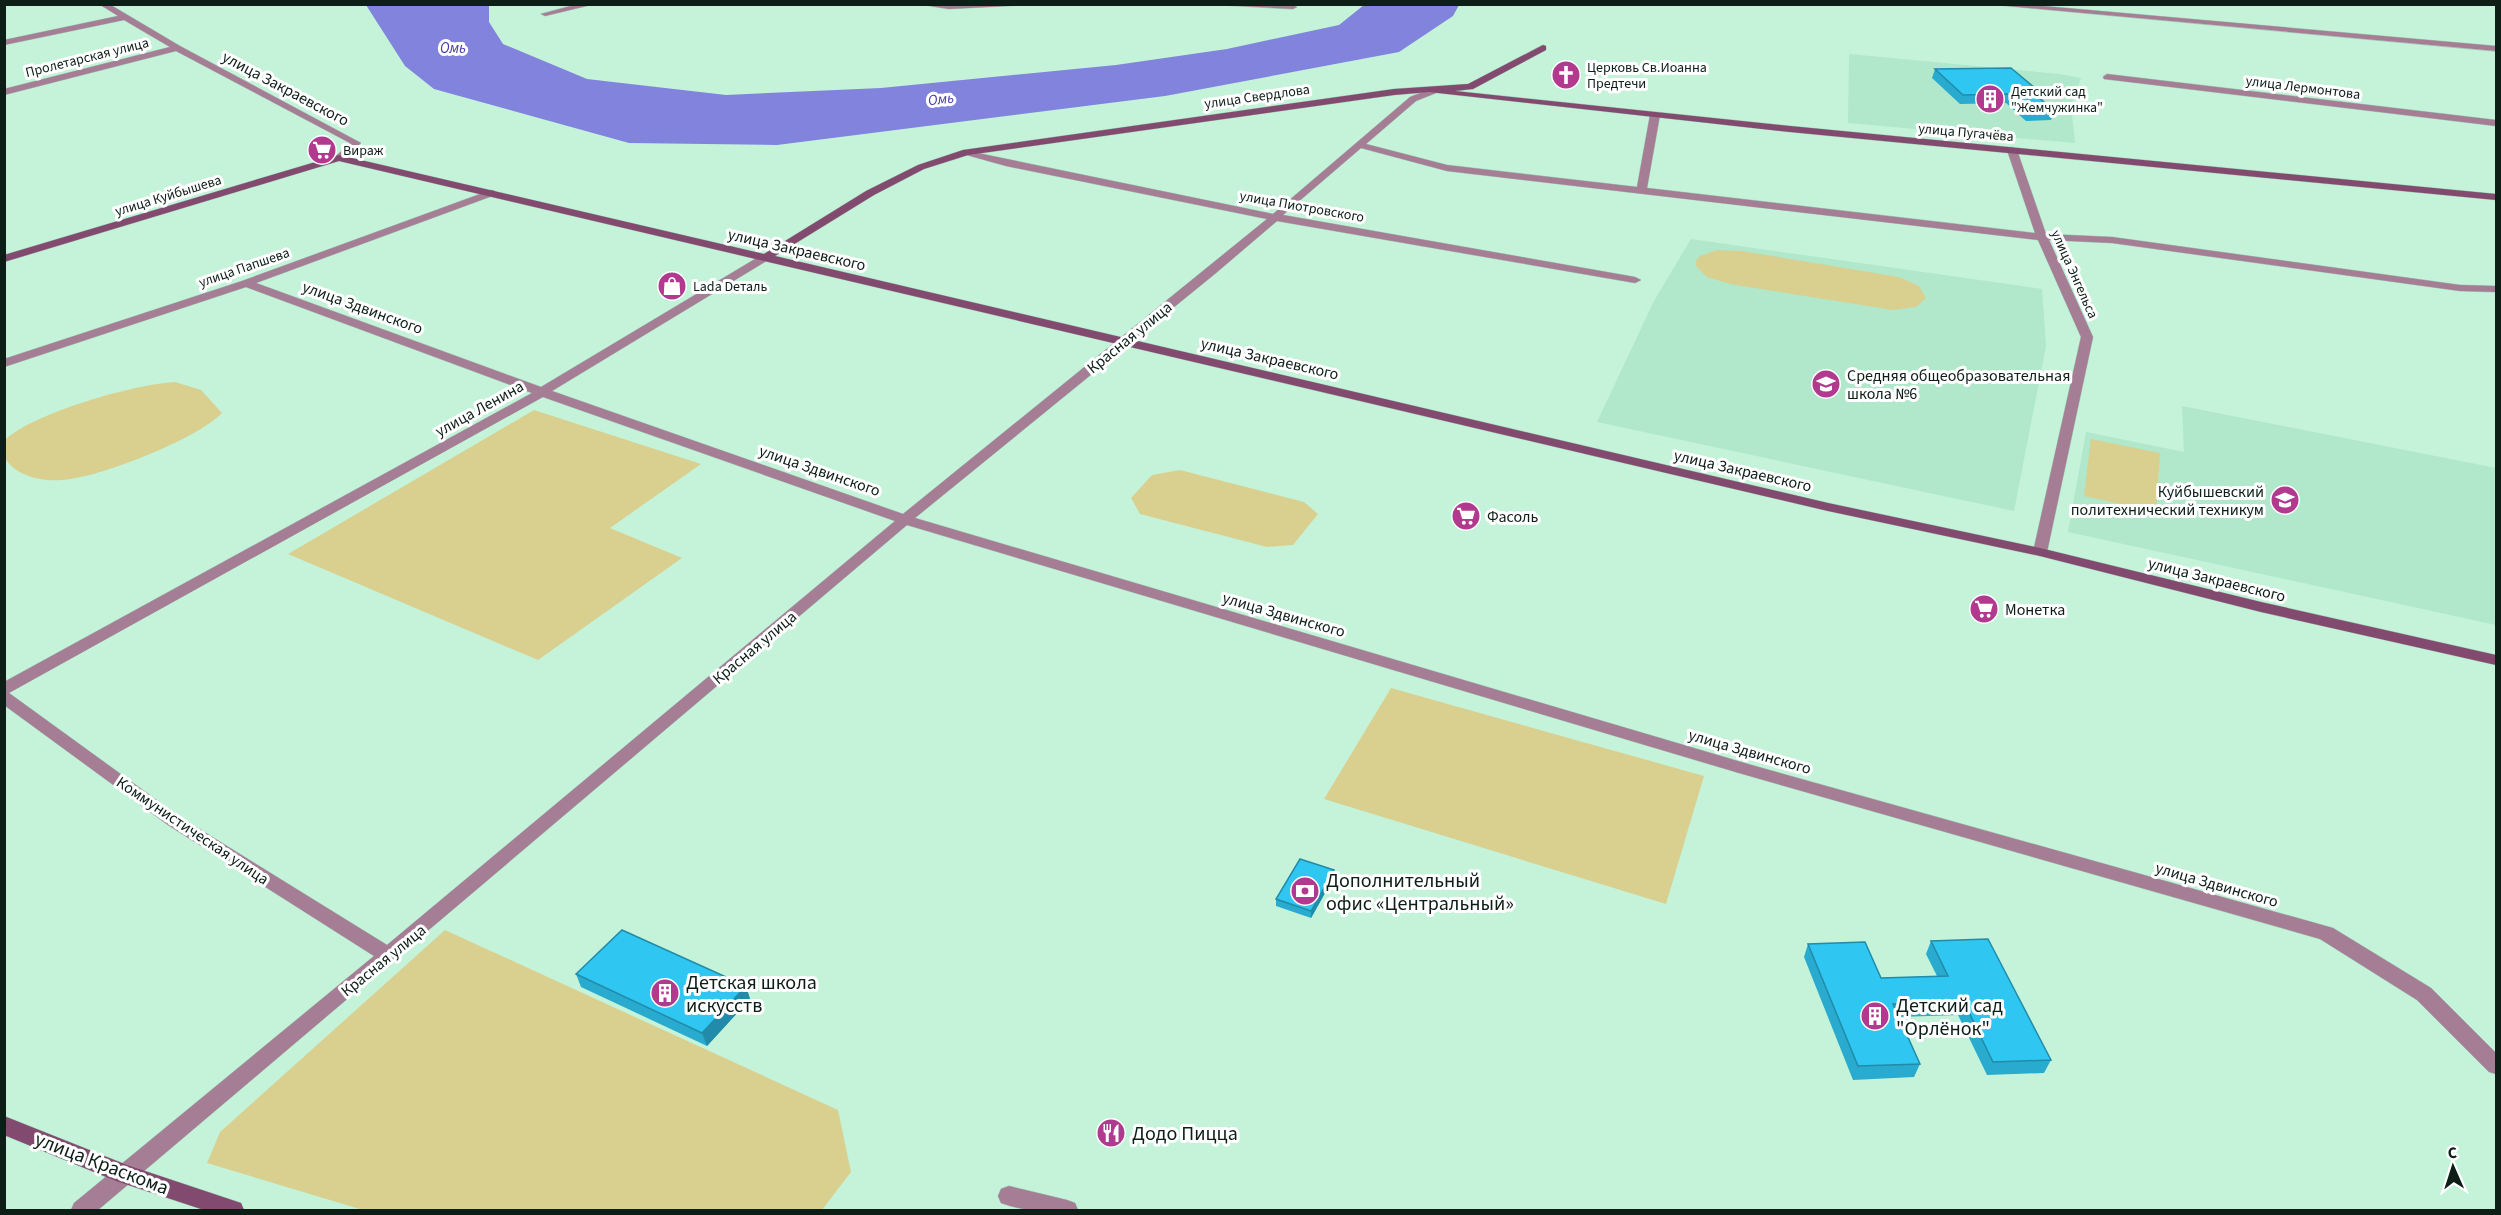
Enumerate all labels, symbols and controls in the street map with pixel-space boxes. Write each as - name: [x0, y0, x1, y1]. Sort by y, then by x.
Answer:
- street label: Пролетарская улица: [23, 33, 151, 83]
- water label: Омь: [440, 38, 466, 59]
- street label: улица Закраевского: [218, 46, 353, 132]
- place label: Церковь Св.Иоанна Предтечи: [1587, 58, 1707, 94]
- church icon: Церковь Св.Иоанна Предтечи: [1550, 59, 1582, 91]
- street label: улица Лермонтова: [2244, 71, 2361, 105]
- street label: улица Свердлова: [1203, 80, 1311, 114]
- place label: Детский сад "Жемчужинка": [2011, 82, 2103, 118]
- building icon: Детский сад "Жемчужинка": [1974, 83, 2006, 115]
- water label: Омь: [927, 88, 955, 111]
- street label: улица Пугачёва: [1917, 119, 2014, 147]
- supermarket icon: Вираж: [306, 134, 338, 166]
- place label: Вираж: [343, 141, 384, 161]
- street label: улица Куйбышева: [113, 170, 224, 222]
- street label: улица Пиотровского: [1238, 186, 1366, 228]
- street label: улица Закраевского: [726, 223, 868, 277]
- street label: улица Энгельса: [2046, 227, 2103, 322]
- street label: улица Папшева: [196, 243, 292, 293]
- shop icon: Lada Dеталь: [656, 270, 688, 302]
- street label: улица Здвинского: [299, 276, 426, 340]
- place label: Lada Dеталь: [693, 277, 768, 297]
- street label: Красная улица: [1082, 297, 1177, 379]
- street label: улица Закраевского: [1199, 332, 1341, 386]
- place label: Средняя общеобразовательная школа №6: [1847, 365, 2070, 405]
- school or university icon: Средняя общеобразовательная школа №6: [1810, 368, 1842, 400]
- street label: улица Ленина: [431, 375, 528, 442]
- street label: улица Здвинского: [756, 440, 883, 502]
- street label: улица Закраевского: [1672, 444, 1814, 498]
- place label: Куйбышевский политехнический техникум: [2071, 481, 2264, 521]
- school or university icon: Куйбышевский политехнический техникум: [2269, 484, 2301, 516]
- supermarket icon: Фасоль: [1450, 500, 1482, 532]
- place label: Фасоль: [1487, 506, 1539, 528]
- street label: улица Закраевского: [2146, 552, 2288, 608]
- street label: улица Здвинского: [1220, 587, 1348, 643]
- supermarket icon: Монетка: [1968, 593, 2000, 625]
- place label: Монетка: [2005, 599, 2065, 621]
- street label: Красная улица: [708, 606, 801, 690]
- street label: улица Здвинского: [1686, 724, 1814, 780]
- street label: Коммунистическая улица: [112, 771, 273, 890]
- street label: улица Здвинского: [2153, 857, 2281, 913]
- place label: Дополнительный офис «Центральный»: [1326, 867, 1514, 918]
- bank icon: Дополнительный офис «Центральный»: [1289, 875, 1321, 907]
- street label: Красная улица: [336, 920, 431, 1002]
- place label: Детская школа искусств: [686, 969, 817, 1020]
- building icon: Детская школа искусств: [649, 977, 681, 1009]
- place label: Детский сад "Орлёнок": [1896, 992, 2003, 1043]
- building icon: Детский сад "Орлёнок": [1859, 1000, 1891, 1032]
- restaurant icon: Додо Пицца: [1095, 1117, 1127, 1149]
- place label: Додо Пицца: [1132, 1120, 1238, 1148]
- street label: улица Краскома: [31, 1126, 173, 1202]
- north arrow: [2423, 1137, 2483, 1197]
- text: С: [2447, 1142, 2457, 1164]

